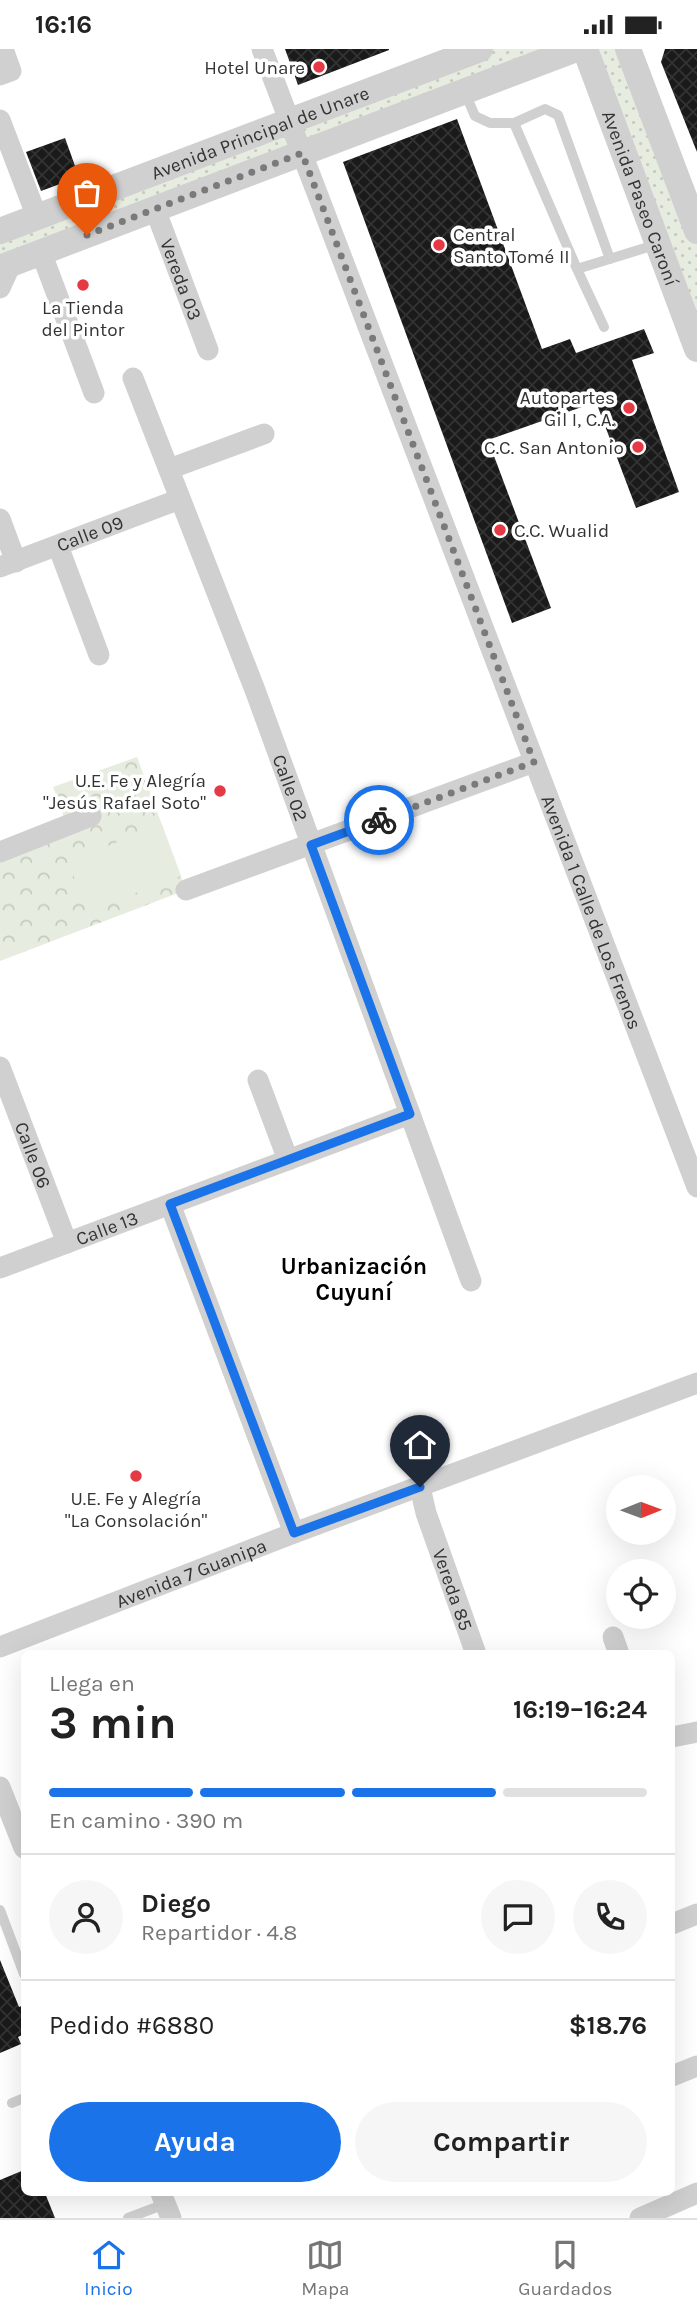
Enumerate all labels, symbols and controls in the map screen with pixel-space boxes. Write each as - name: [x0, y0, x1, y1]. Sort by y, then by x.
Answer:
- text: 16:16: [35, 9, 92, 40]
- place label: Hotel Unare: [204, 57, 305, 79]
- marker: Hotel Unare: [311, 59, 327, 75]
- street label: Avenida Principal de Unare: [148, 82, 372, 185]
- street label: Avenida Paseo Caroní: [597, 108, 683, 289]
- pin: [57, 163, 117, 235]
- icon: bag: [68, 174, 106, 212]
- place label: Central Santo Tomé II: [453, 224, 570, 268]
- street label: Vereda 03: [155, 236, 206, 323]
- marker: Central Santo Tomé II: [431, 237, 447, 253]
- marker: La Tienda del Pintor: [75, 277, 91, 293]
- place label: La Tienda del Pintor: [42, 297, 125, 341]
- place label: Autopartes Gil I, C.A.: [520, 387, 615, 431]
- marker: Autopartes Gil I, C.A.: [621, 400, 637, 416]
- place label: C.C. San Antonio: [484, 437, 624, 459]
- marker: C.C. San Antonio: [630, 439, 646, 455]
- street label: Calle 09: [54, 511, 126, 557]
- place label: C.C. Wualid: [514, 520, 609, 542]
- marker: C.C. Wualid: [492, 522, 508, 538]
- street label: Calle 02: [268, 752, 312, 824]
- place label: U.E. Fe y Alegría "Jesús Rafael Soto": [43, 770, 206, 814]
- marker: U.E. Fe y Alegría "Jesús Rafael Soto": [212, 783, 228, 799]
- courier: [344, 785, 414, 855]
- street label: Avenida 1 Calle de Los Frenos: [536, 792, 646, 1033]
- icon: bike: [360, 801, 398, 839]
- street label: Calle 06: [10, 1119, 55, 1191]
- street label: Calle 13: [73, 1207, 141, 1251]
- district label: Urbanización Cuyuní: [281, 1253, 427, 1306]
- pin: [390, 1415, 450, 1487]
- icon: home: [401, 1426, 439, 1464]
- marker: U.E. Fe y Alegría "La Consolación": [128, 1468, 144, 1484]
- north arrow: [606, 1475, 676, 1545]
- map controls: [606, 1475, 676, 1629]
- place label: U.E. Fe y Alegría "La Consolación": [65, 1488, 207, 1532]
- street label: Avenida 7 Guanipa: [113, 1535, 270, 1613]
- street label: Vereda 85: [428, 1546, 477, 1634]
- button: locate: [606, 1559, 676, 1629]
- text: Llega en: [49, 1670, 135, 1697]
- text: 16:19–16:24: [513, 1694, 647, 1725]
- text: 3 min: [49, 1696, 177, 1750]
- text: En camino · 390 m: [49, 1807, 243, 1834]
- button: person: [49, 1880, 123, 1954]
- button: chat: [481, 1880, 555, 1954]
- button: phone: [573, 1880, 647, 1954]
- text: Diego: [141, 1888, 211, 1919]
- text: Repartidor · 4.8: [141, 1919, 297, 1946]
- text: Pedido #6880: [49, 2010, 214, 2041]
- text: $18.76: [569, 2010, 647, 2041]
- button: Ayuda: [49, 2102, 341, 2182]
- button: Compartir: [355, 2102, 647, 2182]
- tab: Inicio: [84, 2236, 133, 2300]
- tab: Mapa: [301, 2236, 349, 2300]
- tab: Guardados: [518, 2236, 613, 2300]

